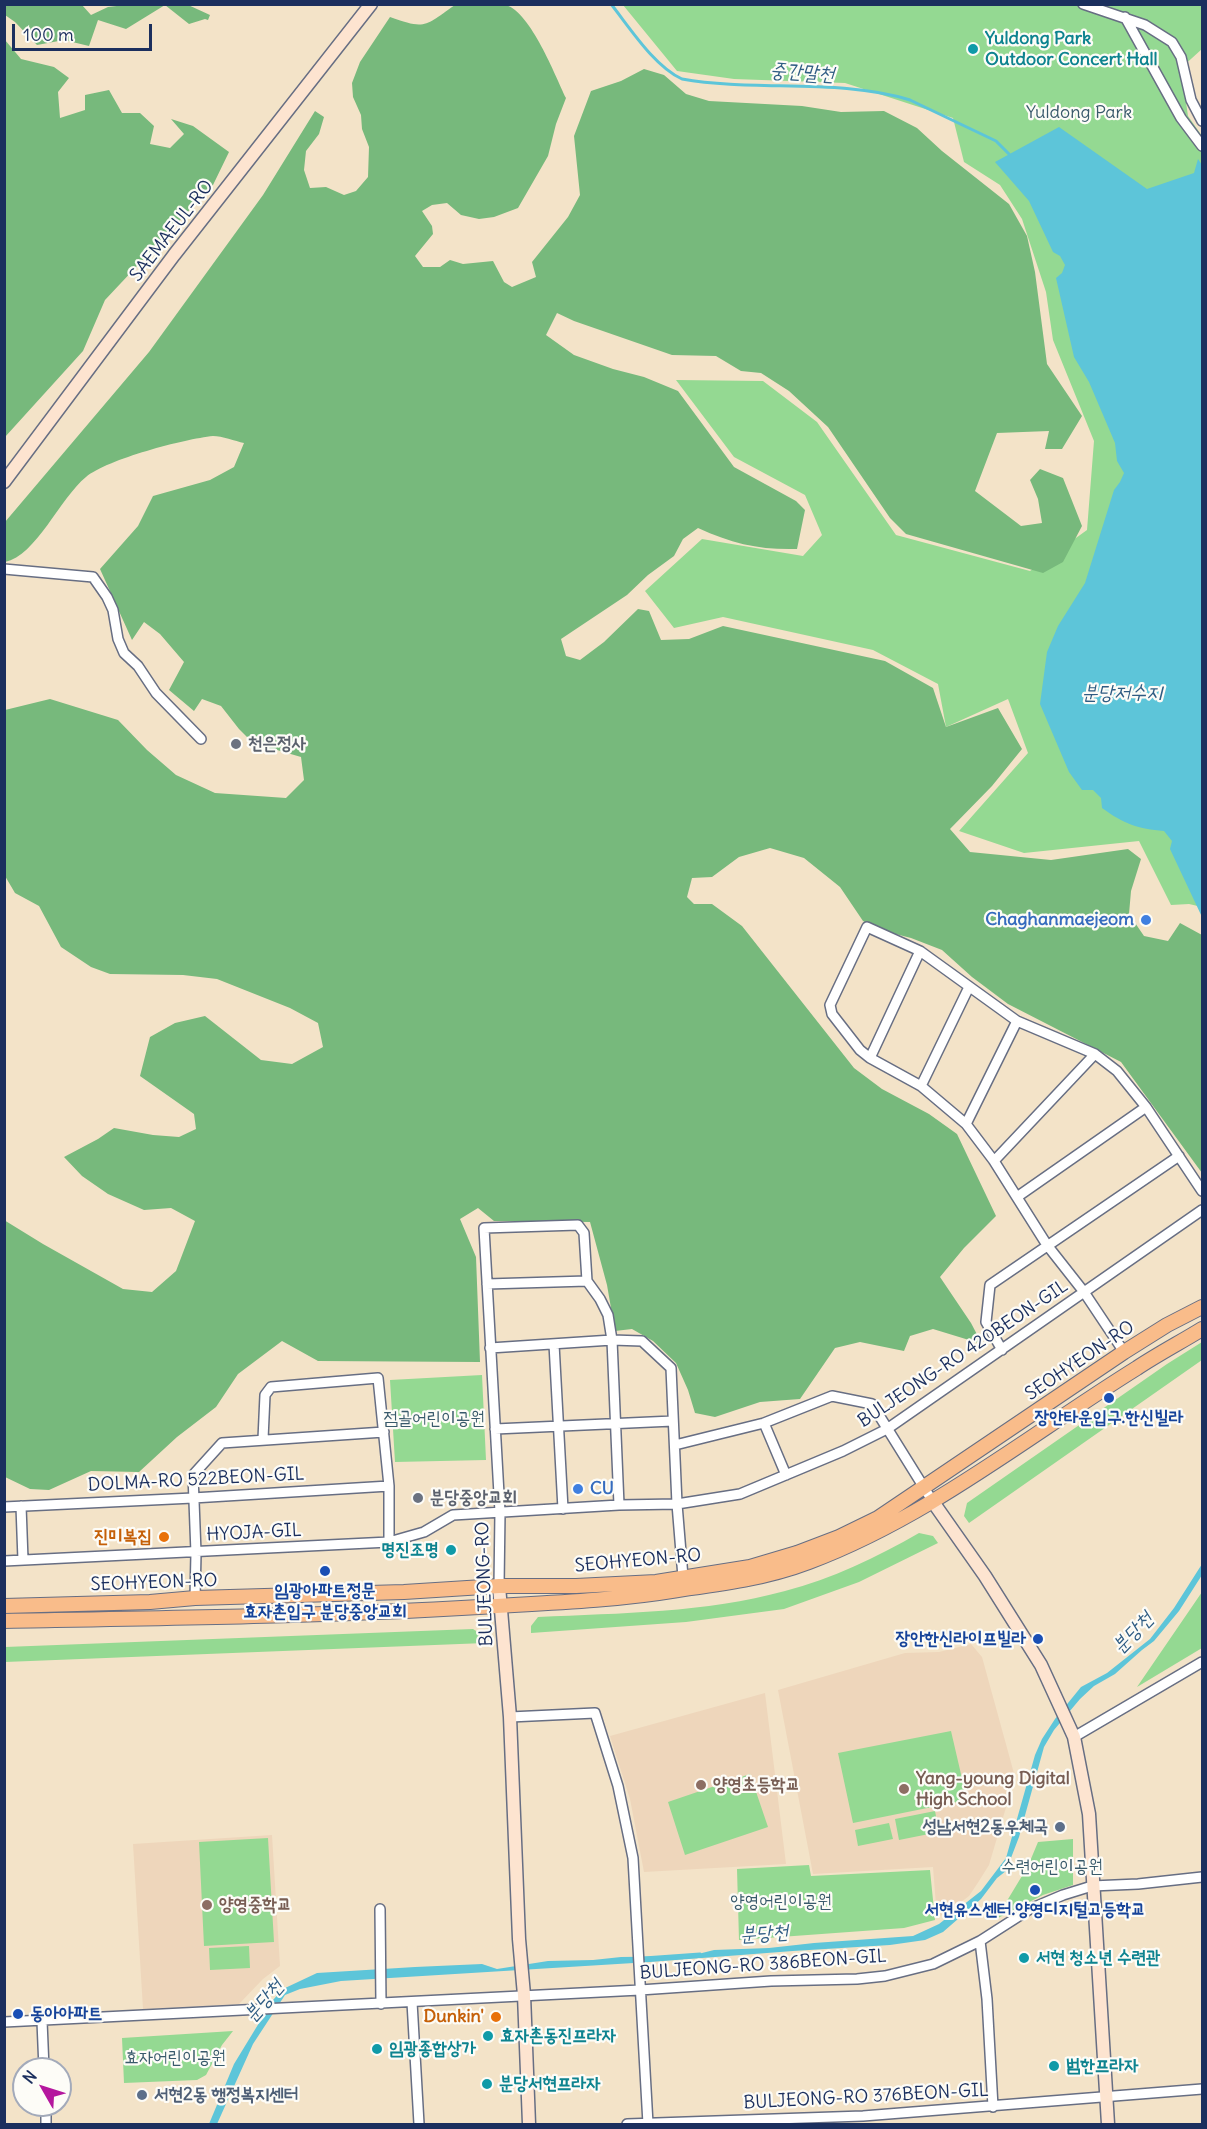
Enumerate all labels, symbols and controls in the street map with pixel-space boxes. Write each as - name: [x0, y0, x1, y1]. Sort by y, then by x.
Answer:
- scale bar: [15, 12, 154, 50]
- text: 100 m: [23, 23, 74, 46]
- place label: Yuldong Park Outdoor Concert Hall: [985, 28, 1158, 70]
- marker: Yuldong Park Outdoor Concert Hall: [966, 42, 980, 56]
- water label: 중간말천: [769, 59, 835, 87]
- park label: Yuldong Park: [1026, 102, 1132, 124]
- street label: SAEMAEUL-RO: [126, 176, 218, 286]
- water label: 분당저수지: [1082, 681, 1162, 705]
- place label: 천은정사: [248, 733, 306, 755]
- marker: 천은정사: [229, 737, 243, 751]
- place label: Chaghanmaejeom: [985, 909, 1134, 931]
- marker: Chaghanmaejeom: [1139, 913, 1153, 927]
- street label: BULJEONG-RO 420BEON-GIL: [854, 1276, 1072, 1432]
- street label: SEOHYEON-RO: [1021, 1317, 1139, 1405]
- marker: 장안타운입구.한신빌라: [1102, 1391, 1116, 1405]
- place label: 장안타운입구.한신빌라: [1035, 1407, 1183, 1429]
- park label: 점골어린이공원: [383, 1408, 485, 1430]
- street label: DOLMA-RO 522BEON-GIL: [87, 1464, 305, 1496]
- place label: CU: [590, 1478, 614, 1500]
- marker: CU: [571, 1482, 585, 1496]
- place label: 분당중앙교회: [430, 1487, 517, 1509]
- marker: 분당중앙교회: [411, 1491, 425, 1505]
- street label: HYOJA-GIL: [206, 1520, 302, 1546]
- street label: BULJEONG-RO: [472, 1521, 498, 1647]
- place label: 진미복집: [94, 1526, 152, 1548]
- marker: 진미복집: [157, 1530, 171, 1544]
- place label: 명진조명: [381, 1539, 439, 1561]
- marker: 명진조명: [444, 1543, 458, 1557]
- street label: SEOHYEON-RO: [574, 1545, 702, 1577]
- marker: 임광아파트정문 효자촌입구 분당중앙교회: [318, 1564, 332, 1578]
- street label: SEOHYEON-RO: [90, 1570, 218, 1596]
- place label: 임광아파트정문 효자촌입구 분당중앙교회: [243, 1580, 407, 1622]
- water label: 분당천: [1108, 1607, 1158, 1659]
- place label: 장안한신라이프빌라: [896, 1628, 1026, 1650]
- marker: 장안한신라이프빌라: [1031, 1632, 1045, 1646]
- place label: Yang-young Digital High School: [916, 1768, 1070, 1810]
- place label: 양영초등학교: [713, 1774, 800, 1796]
- marker: 양영초등학교: [694, 1778, 708, 1792]
- marker: Yang-young Digital High School: [897, 1782, 911, 1796]
- place label: 성남서현2동우체국: [922, 1816, 1048, 1838]
- marker: 성남서현2동우체국: [1053, 1820, 1067, 1834]
- park label: 수련어린이공원: [1001, 1856, 1103, 1878]
- marker: 서현유스센터.양영디지털고등학교: [1028, 1883, 1042, 1897]
- park label: 양영어린이공원: [730, 1891, 832, 1913]
- place label: 양영중학교: [219, 1894, 291, 1916]
- marker: 양영중학교: [200, 1898, 214, 1912]
- place label: 서현유스센터.양영디지털고등학교: [925, 1899, 1145, 1921]
- water label: 분당천: [739, 1920, 789, 1948]
- street label: BULJEONG-RO 386BEON-GIL: [639, 1946, 887, 1984]
- place label: 서현 청소년 수련관: [1036, 1947, 1160, 1969]
- marker: 서현 청소년 수련관: [1017, 1951, 1031, 1965]
- water label: 분당천: [239, 1975, 289, 2027]
- place label: 동아아파트: [30, 2003, 102, 2025]
- place label: Dunkin': [424, 2006, 484, 2028]
- marker: 동아아파트: [11, 2007, 25, 2021]
- marker: Dunkin': [489, 2010, 503, 2024]
- place label: 효자촌동진프라자: [500, 2025, 616, 2047]
- marker: 효자촌동진프라자: [481, 2029, 495, 2043]
- place label: 임광종합상가: [389, 2038, 476, 2060]
- marker: 임광종합상가: [370, 2042, 384, 2056]
- park label: 효자어린이공원: [124, 2047, 226, 2069]
- place label: 범한프라자: [1066, 2055, 1138, 2077]
- north arrow: [12, 2057, 72, 2117]
- marker: 범한프라자: [1047, 2059, 1061, 2073]
- text: N: [18, 2066, 41, 2088]
- place label: 분당서현프라자: [499, 2073, 600, 2095]
- marker: 분당서현프라자: [480, 2077, 494, 2091]
- street label: BULJEONG-RO 376BEON-GIL: [743, 2080, 989, 2114]
- place label: 서현2동 행정복지센터: [154, 2084, 299, 2106]
- marker: 서현2동 행정복지센터: [135, 2088, 149, 2102]

